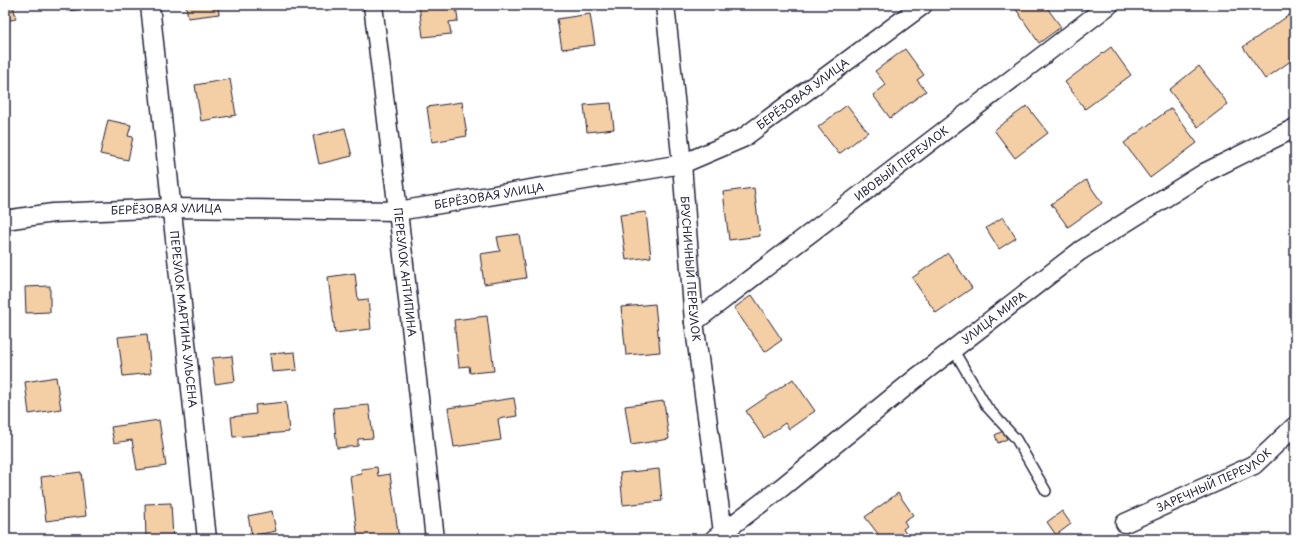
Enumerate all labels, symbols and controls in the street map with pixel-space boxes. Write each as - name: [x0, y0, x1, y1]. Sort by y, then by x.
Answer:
- street label: БЕРЁЗОВАЯ УЛИЦА: [753, 53, 853, 133]
- street label: ИВОВЫЙ ПЕРЕУЛОК: [851, 122, 952, 204]
- street label: БЕРЁЗОВАЯ УЛИЦА: [433, 178, 546, 213]
- street label: БРУСНИЧНЫЙ ПЕРЕУЛОК: [676, 196, 706, 342]
- street label: БЕРЁЗОВАЯ УЛИЦА: [111, 199, 223, 219]
- street label: ПЕРЕУЛОК АНТИПИНА: [390, 206, 421, 338]
- street label: ПЕРЕУЛОК МАРТИНА УЛЬСЕНА: [166, 230, 202, 409]
- street label: УЛИЦА МИРА: [958, 286, 1030, 348]
- street label: ЗАРЕЧНЫЙ ПЕРЕУЛОК: [1154, 444, 1275, 516]

